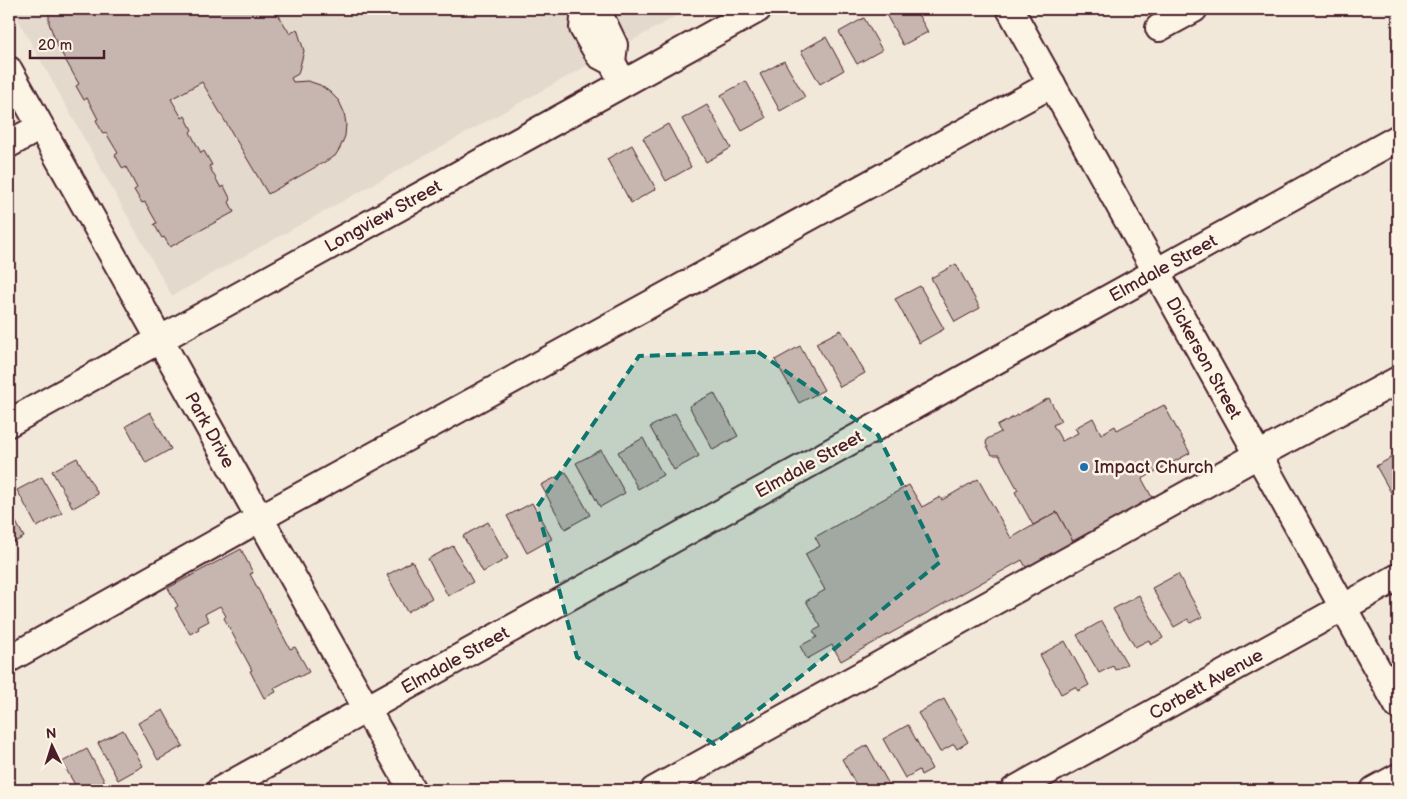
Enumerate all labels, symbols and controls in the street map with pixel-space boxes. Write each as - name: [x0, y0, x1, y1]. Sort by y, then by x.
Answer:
- scale bar: [30, 28, 104, 60]
- text: 20 m: [38, 36, 72, 55]
- street label: Longview Street: [321, 175, 446, 257]
- street label: Elmdale Street: [1106, 230, 1221, 307]
- street label: Dickerson Street: [1161, 294, 1246, 423]
- street label: Park Drive: [180, 389, 239, 472]
- street label: Elmdale Street: [752, 426, 867, 503]
- place label: Impact Church: [1094, 457, 1213, 478]
- marker: Impact Church: [1078, 461, 1090, 473]
- street label: Elmdale Street: [398, 622, 513, 699]
- street label: Corbett Avenue: [1146, 644, 1267, 724]
- north arrow: [28, 722, 78, 772]
- text: N: [45, 725, 57, 742]

